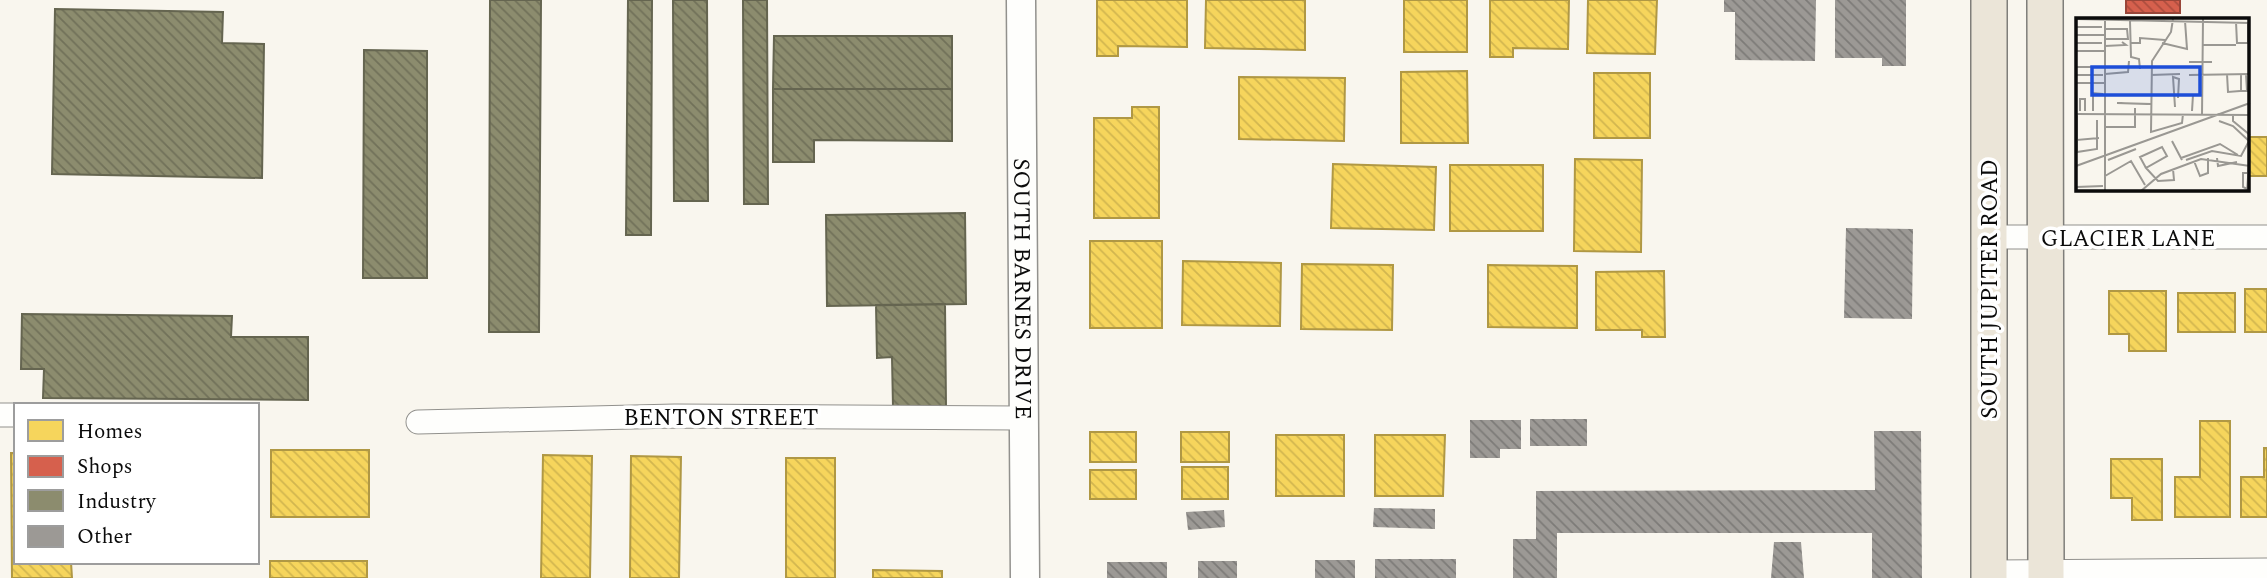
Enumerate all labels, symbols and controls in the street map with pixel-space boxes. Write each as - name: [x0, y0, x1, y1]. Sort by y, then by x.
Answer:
- inset map: [2076, 18, 2250, 191]
- street label: SOUTH BARNES DRIVE: [1003, 158, 1040, 420]
- street label: SOUTH JUPITER ROAD: [1973, 159, 2008, 419]
- street label: GLACIER LANE: [2041, 222, 2215, 257]
- street label: BENTON STREET: [623, 401, 819, 436]
- legend: [14, 403, 259, 564]
- text: Homes: [77, 416, 143, 448]
- text: Shops: [77, 451, 133, 483]
- text: Industry: [77, 486, 157, 518]
- text: Other: [77, 521, 132, 553]

